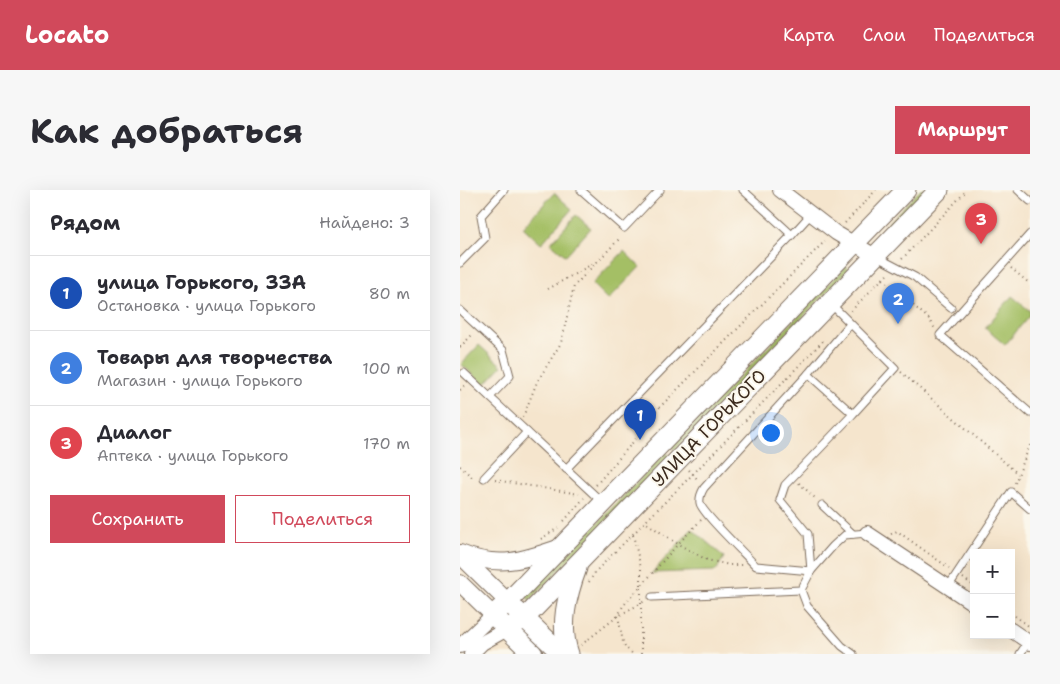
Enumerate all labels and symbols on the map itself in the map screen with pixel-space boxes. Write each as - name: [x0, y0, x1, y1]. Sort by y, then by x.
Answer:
- pin: 3: [965, 203, 997, 244]
- pin: 2: [882, 283, 914, 324]
- street label: УЛИЦА ГОРЬКОГО: [647, 364, 771, 492]
- pin: 1: [624, 399, 656, 440]
- your location: [758, 420, 784, 446]

